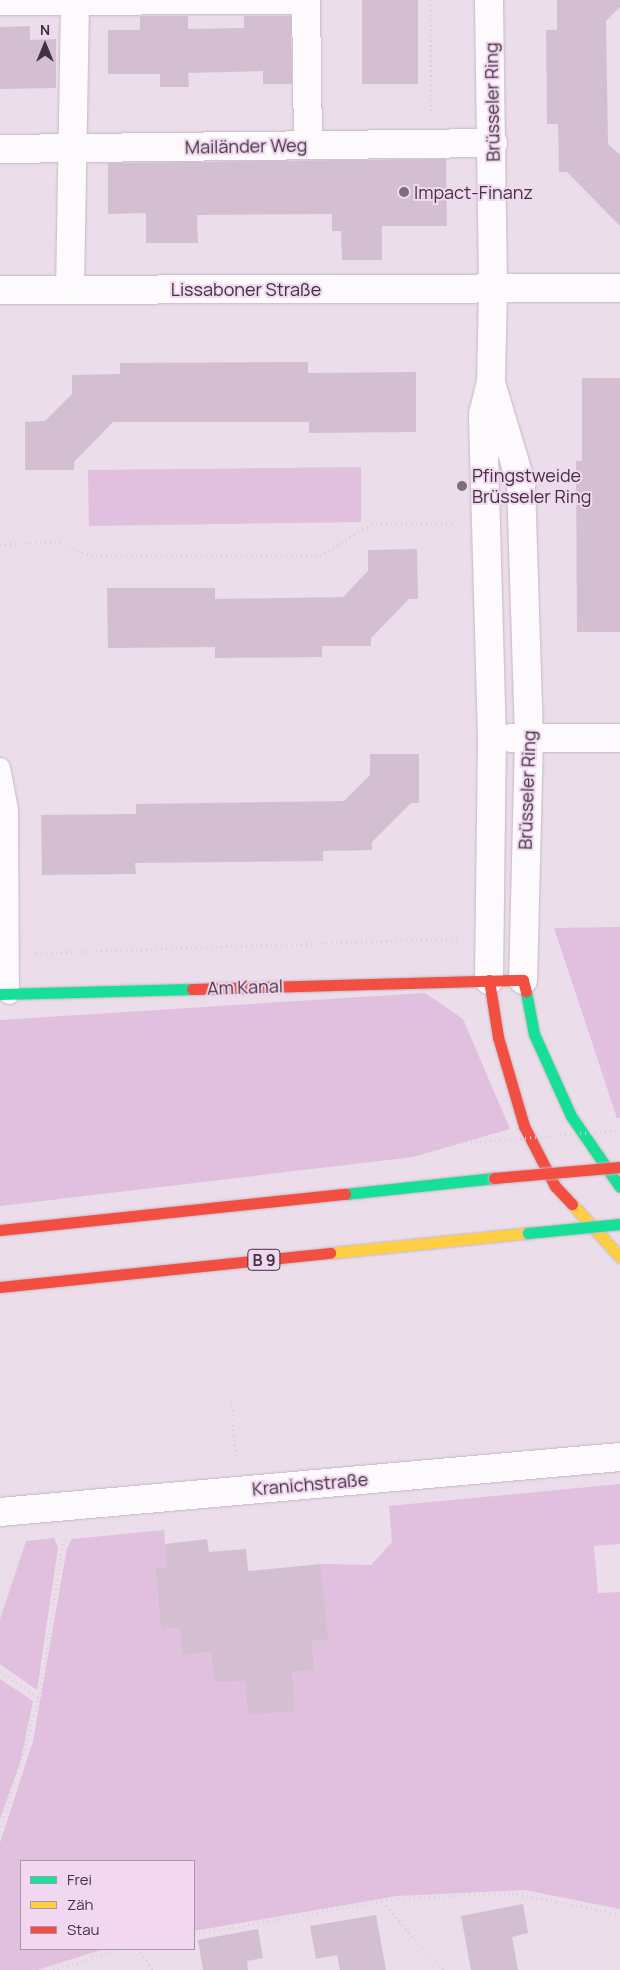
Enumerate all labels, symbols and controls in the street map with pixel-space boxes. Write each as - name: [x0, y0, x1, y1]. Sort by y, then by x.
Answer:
- north arrow: [20, 20, 70, 70]
- text: N: [40, 20, 50, 39]
- street label: Brüsseler Ring: [480, 42, 504, 162]
- street label: Mailänder Weg: [185, 134, 307, 158]
- place label: Impact-Finanz: [414, 181, 533, 203]
- marker: Impact-Finanz: [398, 186, 410, 198]
- street label: Lissaboner Straße: [171, 278, 321, 300]
- place label: Pfingstweide Brüsseler Ring: [472, 465, 591, 508]
- marker: Pfingstweide Brüsseler Ring: [456, 480, 468, 492]
- street label: Brüsseler Ring: [514, 730, 540, 850]
- street label: Am Kanal: [207, 975, 283, 999]
- road number: B 9: [246, 1246, 282, 1274]
- street label: Kranichstraße: [251, 1468, 369, 1500]
- legend: [20, 1860, 195, 1950]
- text: Frei: [67, 1869, 92, 1890]
- text: Zäh: [67, 1894, 93, 1915]
- text: Stau: [67, 1919, 100, 1940]

